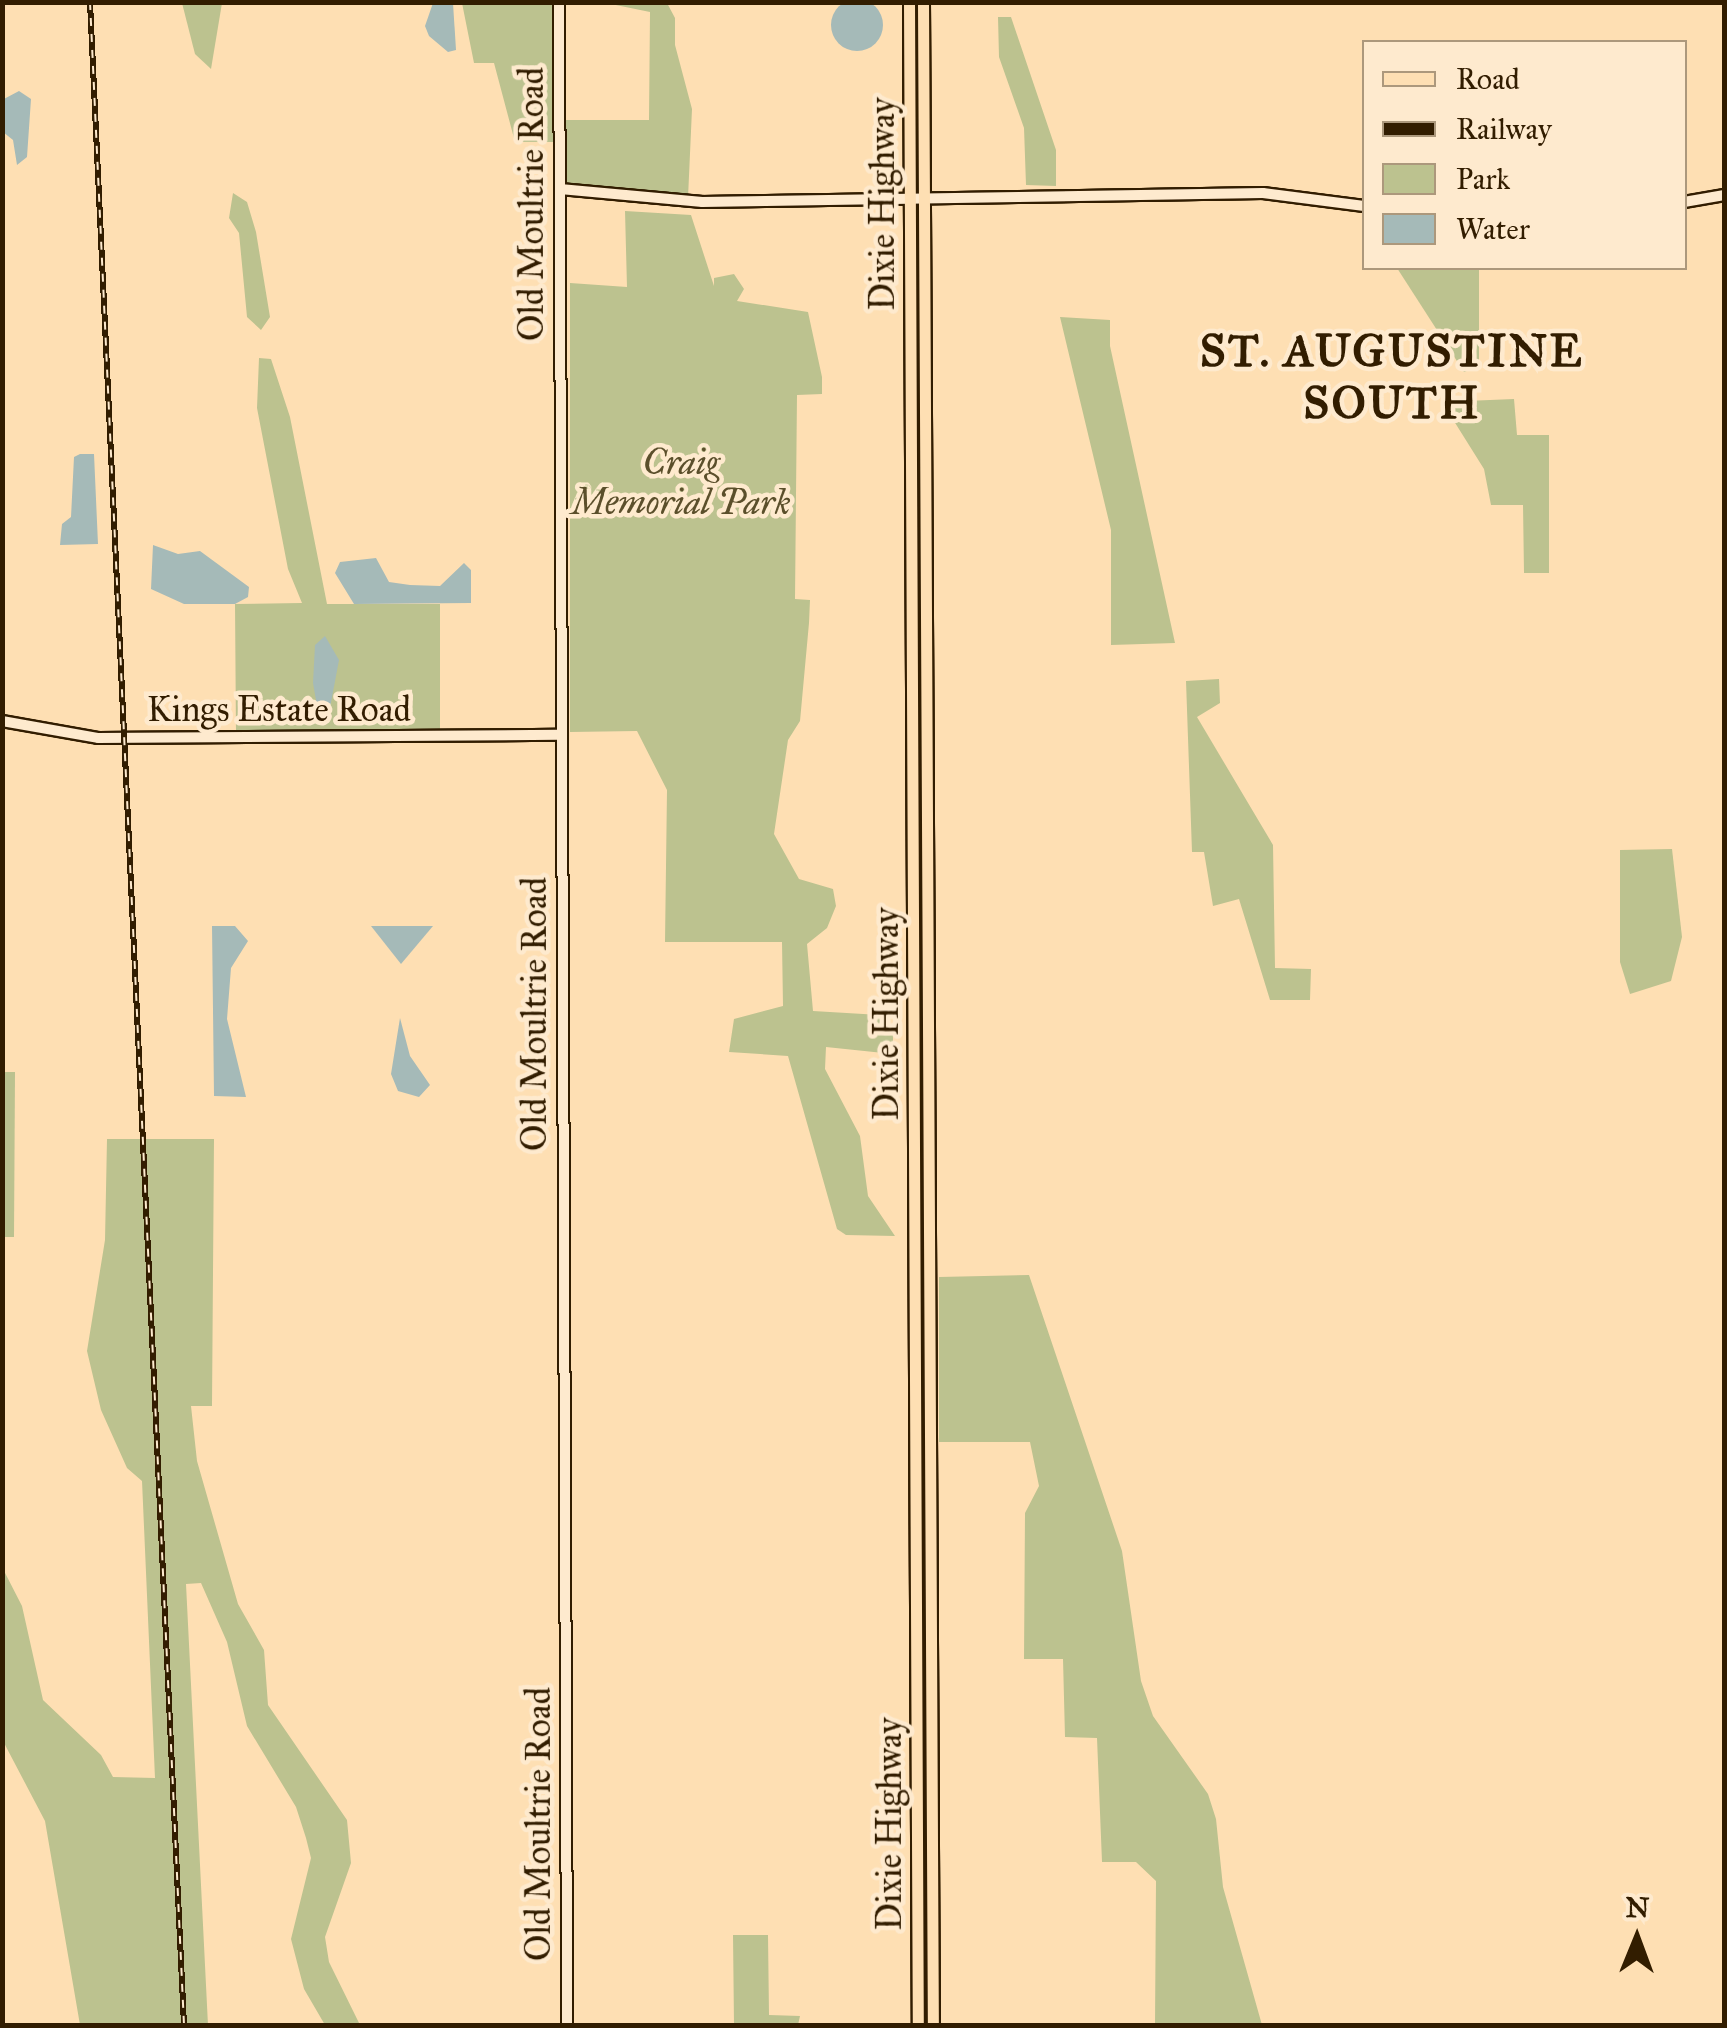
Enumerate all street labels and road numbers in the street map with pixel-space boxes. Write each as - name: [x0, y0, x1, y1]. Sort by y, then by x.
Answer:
- street label: Old Moultrie Road: [511, 67, 553, 341]
- street label: Dixie Highway: [862, 97, 904, 311]
- street label: Kings Estate Road: [147, 689, 411, 731]
- street label: Old Moultrie Road: [514, 877, 556, 1151]
- street label: Dixie Highway: [866, 907, 908, 1121]
- street label: Old Moultrie Road: [518, 1687, 560, 1961]
- street label: Dixie Highway: [869, 1717, 911, 1931]

